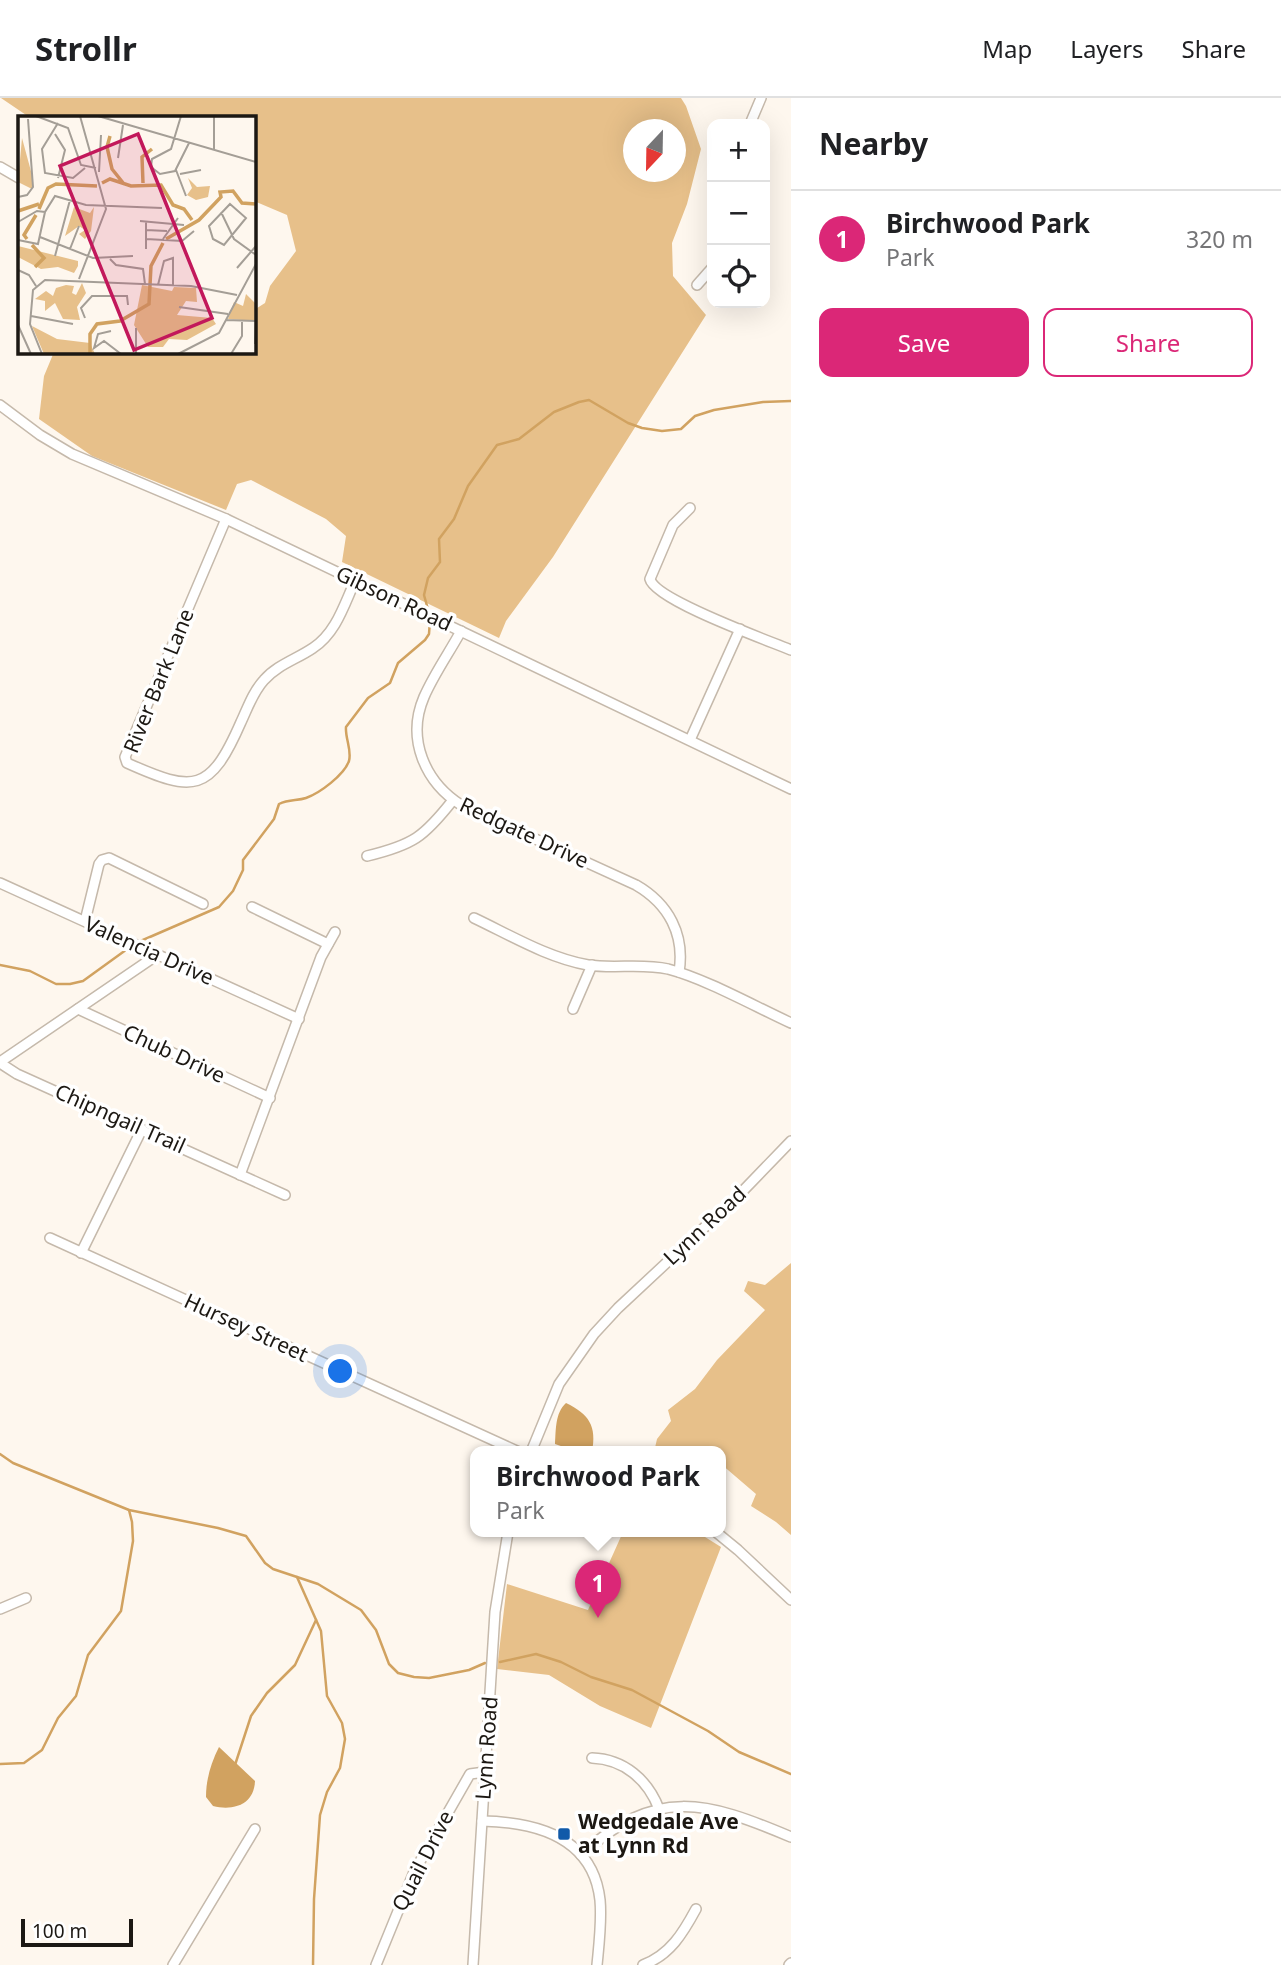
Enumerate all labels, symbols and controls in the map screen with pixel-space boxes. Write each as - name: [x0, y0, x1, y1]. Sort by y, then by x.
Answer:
- text: Strollr: [35, 26, 137, 71]
- text: Map: [982, 32, 1032, 65]
- text: Layers: [1070, 32, 1144, 65]
- text: Share: [1182, 32, 1246, 65]
- inset map: [18, 116, 256, 354]
- north arrow: [623, 119, 686, 182]
- map controls: [707, 119, 770, 308]
- button: +: [707, 119, 770, 182]
- text: Nearby: [819, 123, 928, 164]
- button: −: [707, 182, 770, 245]
- text: Birchwood Park: [886, 205, 1090, 241]
- text: 1: [835, 223, 849, 255]
- text: 320 m: [1186, 223, 1253, 255]
- text: Park: [886, 241, 935, 273]
- button: locate: [707, 245, 770, 308]
- button: Save: [819, 308, 1029, 377]
- button: Share: [1043, 308, 1253, 377]
- street label: Gibson Road: [332, 559, 457, 637]
- street label: River Bark Lane: [116, 604, 200, 757]
- street label: Redgate Drive: [455, 790, 593, 874]
- street label: Valencia Drive: [80, 909, 219, 991]
- street label: Chub Drive: [119, 1017, 230, 1089]
- street label: Chipngail Trail: [51, 1077, 190, 1159]
- street label: Lynn Road: [657, 1180, 752, 1271]
- street label: Hursey Street: [180, 1286, 313, 1368]
- your location: [323, 1354, 357, 1388]
- popup: [470, 1446, 726, 1537]
- text: Birchwood Park: [496, 1458, 700, 1494]
- text: Park: [496, 1494, 545, 1526]
- pin: 1: [575, 1560, 621, 1618]
- street label: Lynn Road: [468, 1695, 504, 1801]
- street label: Quail Drive: [385, 1805, 459, 1916]
- place label: Wedgedale Ave at Lynn Rd: [578, 1807, 739, 1859]
- marker: Wedgedale Ave at Lynn Rd: [556, 1826, 572, 1842]
- scale bar: [21, 1916, 133, 1948]
- text: 100 m: [32, 1918, 87, 1944]

